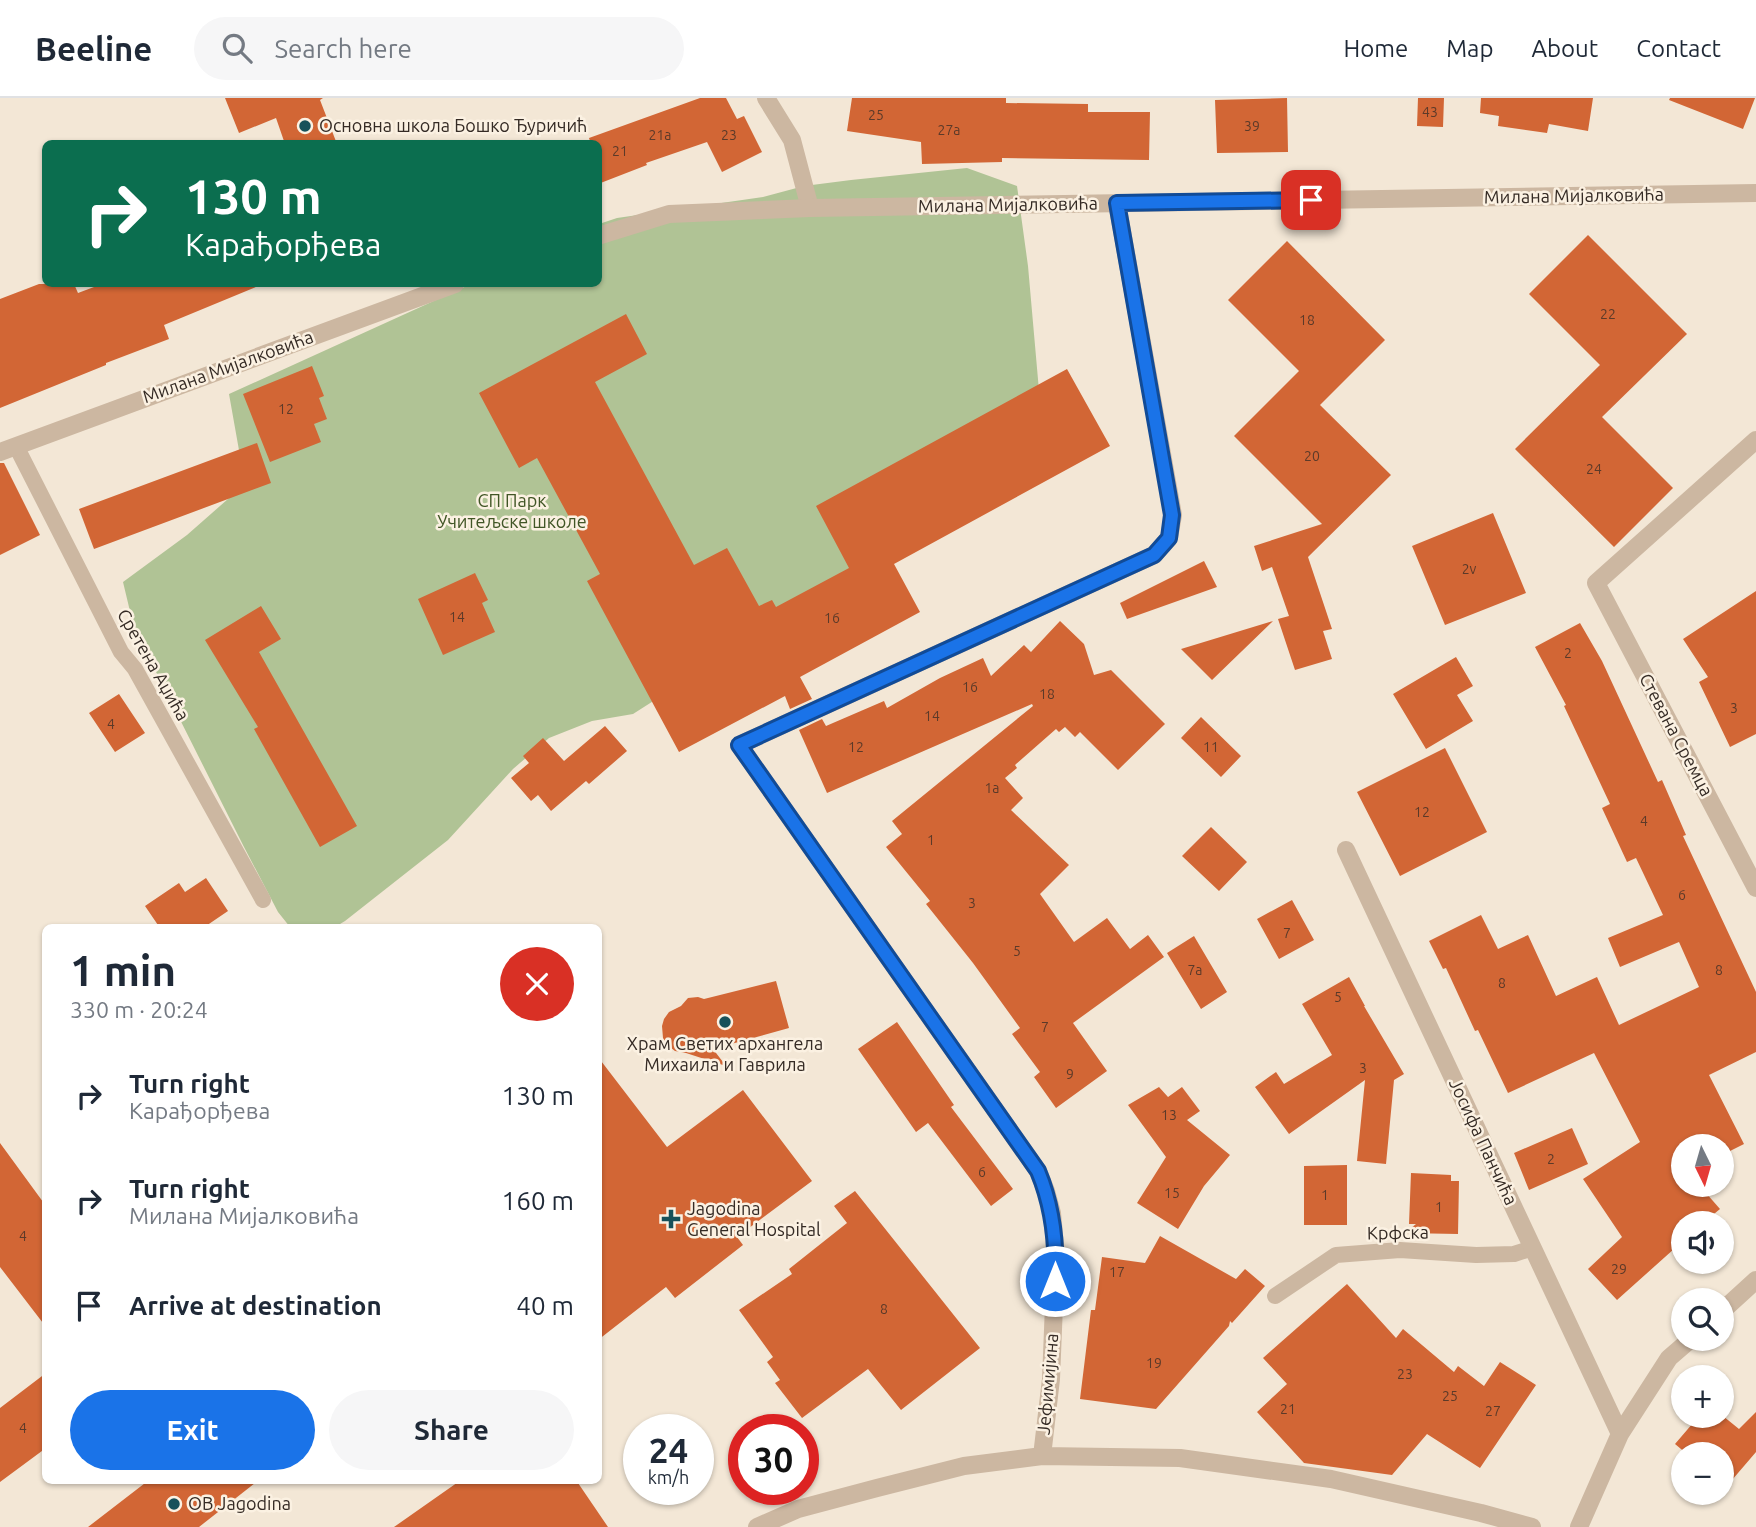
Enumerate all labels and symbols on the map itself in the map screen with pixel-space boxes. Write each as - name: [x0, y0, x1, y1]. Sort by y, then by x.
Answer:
- house number: 43: [1422, 104, 1438, 120]
- house number: 25: [868, 107, 884, 123]
- place label: Основна школа Бошко Ђуричић: [319, 115, 587, 135]
- marker: Основна школа Бошко Ђуричић: [297, 118, 313, 134]
- house number: 39: [1244, 118, 1260, 134]
- house number: 27a: [938, 122, 961, 138]
- house number: 21a: [649, 127, 672, 143]
- house number: 23: [721, 127, 737, 143]
- house number: 21: [612, 143, 628, 159]
- pin: [1281, 170, 1341, 230]
- street label: Милана Мијалковића: [1484, 183, 1664, 207]
- street label: Милана Мијалковића: [918, 192, 1098, 216]
- house number: 22: [1600, 306, 1616, 322]
- house number: 18: [1299, 312, 1315, 328]
- street label: Милана Мијалковића: [140, 326, 316, 406]
- house number: 12: [278, 401, 294, 417]
- house number: 20: [1304, 448, 1320, 464]
- house number: 24: [1586, 461, 1602, 477]
- park label: СП Парк Учитељске школе: [437, 490, 587, 531]
- house number: 2v: [1462, 561, 1477, 577]
- street label: Сретена Аџића: [114, 605, 194, 724]
- house number: 14: [449, 609, 465, 625]
- house number: 16: [824, 610, 840, 626]
- house number: 2: [1564, 645, 1572, 661]
- street label: Стевана Сремца: [1636, 670, 1718, 799]
- house number: 16: [962, 679, 978, 695]
- house number: 18: [1039, 686, 1055, 702]
- house number: 3: [1730, 700, 1738, 716]
- house number: 14: [924, 708, 940, 724]
- house number: 4: [107, 716, 115, 732]
- house number: 12: [848, 739, 864, 755]
- house number: 11: [1203, 739, 1219, 755]
- house number: 1a: [984, 780, 1000, 796]
- house number: 12: [1414, 804, 1430, 820]
- house number: 4: [1640, 813, 1648, 829]
- house number: 1: [927, 832, 935, 848]
- house number: 6: [1678, 887, 1686, 903]
- house number: 3: [968, 895, 976, 911]
- house number: 7: [1283, 925, 1291, 941]
- house number: 5: [1013, 943, 1021, 959]
- house number: 7a: [1187, 962, 1203, 978]
- house number: 8: [1715, 962, 1723, 978]
- house number: 8: [1498, 975, 1506, 991]
- house number: 5: [1334, 989, 1342, 1005]
- marker: Храм Светих архангела Михаила и Гаврила: [717, 1014, 733, 1030]
- house number: 7: [1041, 1019, 1049, 1035]
- place label: Храм Светих архангела Михаила и Гаврила: [627, 1033, 823, 1074]
- house number: 3: [1359, 1060, 1367, 1076]
- house number: 9: [1066, 1066, 1074, 1082]
- street label: Јосифа Панчића: [1446, 1075, 1522, 1208]
- house number: 13: [1161, 1107, 1177, 1123]
- north arrow: [1671, 1134, 1734, 1197]
- house number: 2: [1547, 1151, 1555, 1167]
- house number: 6: [978, 1164, 986, 1180]
- house number: 15: [1164, 1185, 1180, 1201]
- house number: 1: [1321, 1187, 1329, 1203]
- place label: Jagodina General Hospital: [687, 1198, 821, 1239]
- house number: 1: [1435, 1199, 1443, 1215]
- marker: Jagodina General Hospital: [661, 1209, 681, 1229]
- street label: Крфска: [1367, 1221, 1429, 1243]
- house number: 4: [19, 1228, 27, 1244]
- position arrow: [1018, 1244, 1092, 1318]
- house number: 29: [1611, 1261, 1627, 1277]
- house number: 17: [1109, 1264, 1125, 1280]
- house number: 8: [880, 1301, 888, 1317]
- street label: Јефимијина: [1033, 1332, 1061, 1435]
- house number: 19: [1146, 1355, 1162, 1371]
- house number: 23: [1397, 1366, 1413, 1382]
- house number: 25: [1442, 1388, 1458, 1404]
- house number: 21: [1280, 1401, 1296, 1417]
- house number: 27: [1485, 1403, 1501, 1419]
- speed limit sign: 30: [728, 1414, 819, 1505]
- house number: 4: [19, 1420, 27, 1436]
- place label: OB Jagodina: [188, 1493, 291, 1513]
- marker: OB Jagodina: [166, 1496, 182, 1512]

